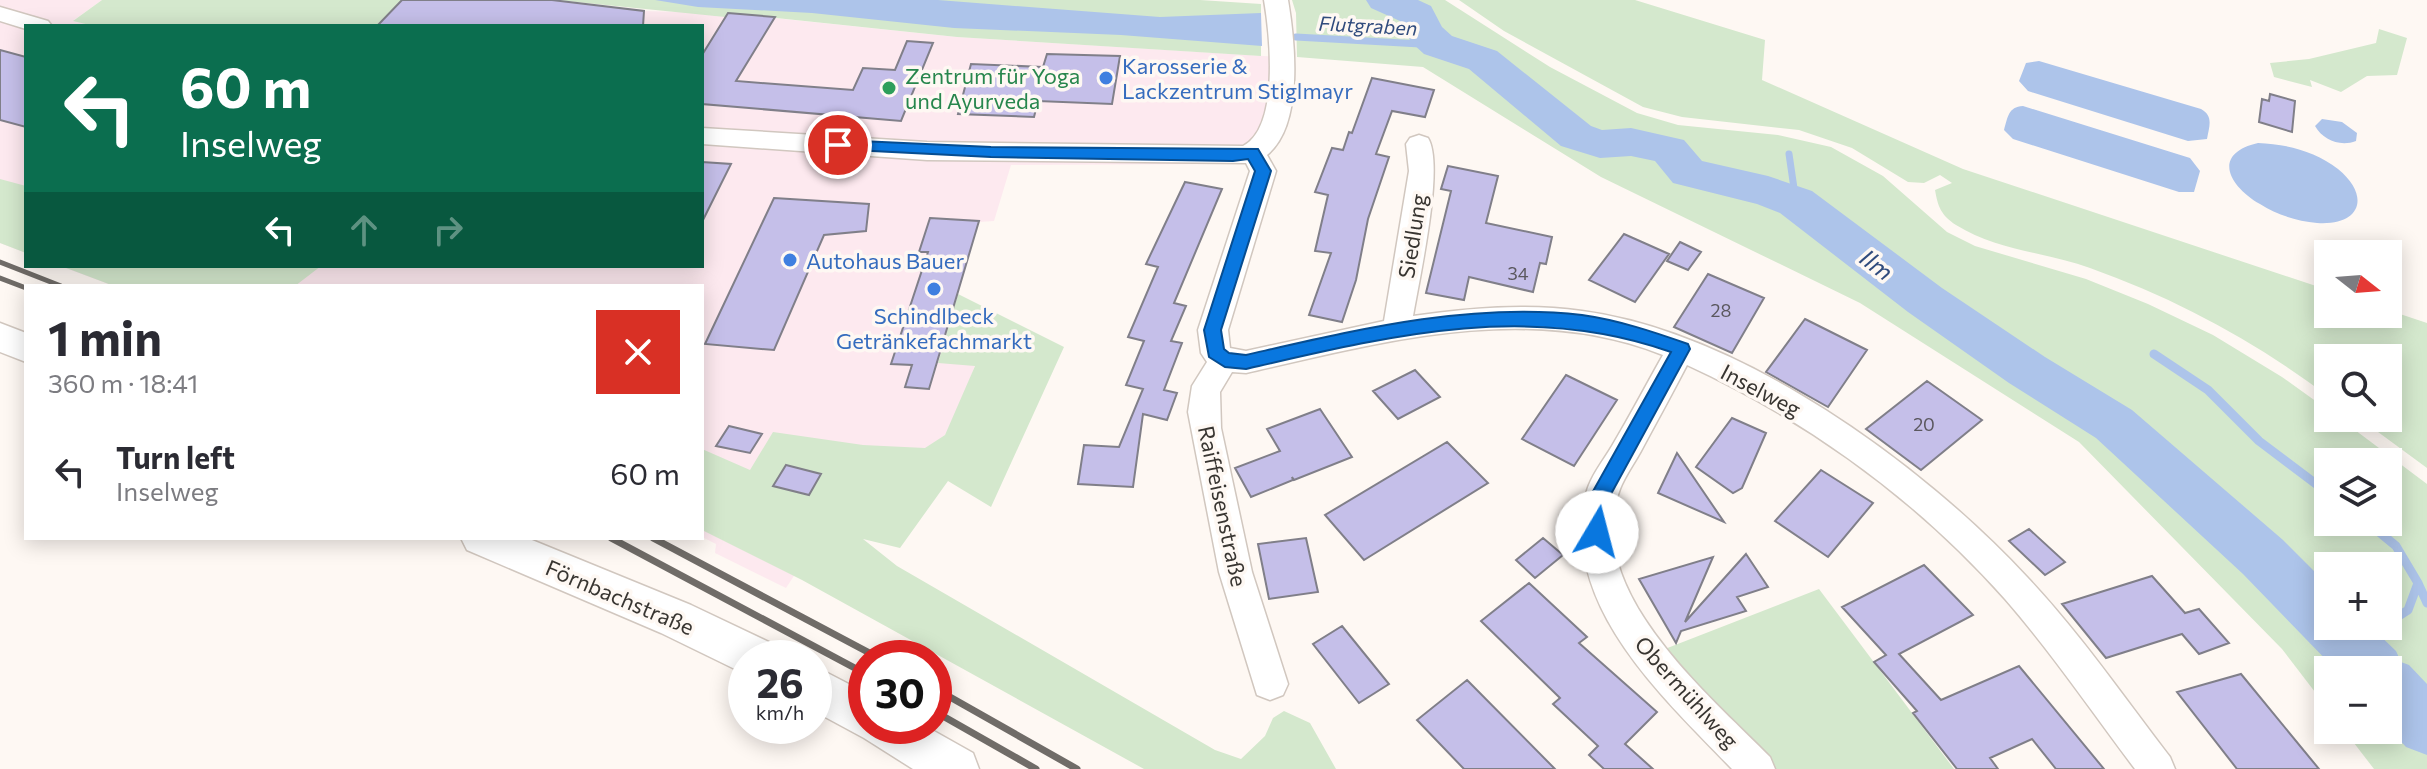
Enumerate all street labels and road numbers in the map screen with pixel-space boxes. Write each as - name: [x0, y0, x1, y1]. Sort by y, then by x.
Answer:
- street label: Siedlung: [1392, 192, 1432, 280]
- street label: Inselweg: [1716, 358, 1806, 422]
- street label: Raiffeisenstraße: [1193, 423, 1253, 589]
- street label: Förnbachstraße: [542, 554, 698, 640]
- street label: Obermühlweg: [1630, 630, 1745, 754]

